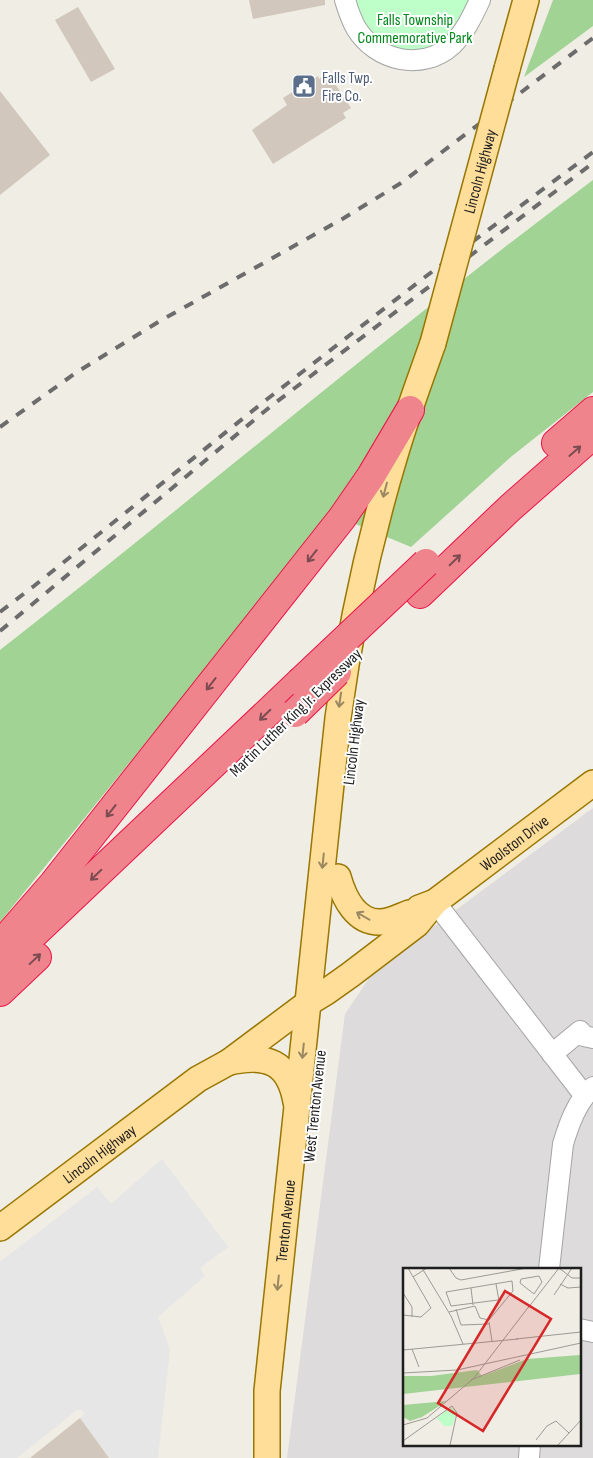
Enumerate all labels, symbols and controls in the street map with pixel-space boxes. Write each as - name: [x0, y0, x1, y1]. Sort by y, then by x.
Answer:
- park label: Falls Township Commemorative Park: [358, 11, 472, 48]
- place label: Falls Twp. Fire Co.: [322, 69, 372, 106]
- public building icon: Falls Twp. Fire Co.: [291, 73, 317, 99]
- street label: Lincoln Highway: [460, 127, 501, 216]
- one-way arrow: [568, 446, 581, 457]
- one-way arrow: [380, 481, 390, 497]
- one-way arrow: [306, 549, 317, 562]
- one-way arrow: [449, 554, 461, 566]
- street label: Martin Luther King Jr. Expressway: [226, 645, 366, 781]
- one-way arrow: [206, 677, 217, 690]
- one-way arrow: [335, 691, 345, 707]
- street label: Lincoln Highway: [340, 698, 369, 786]
- one-way arrow: [258, 709, 271, 721]
- one-way arrow: [105, 804, 116, 817]
- street label: Woolston Drive: [477, 812, 553, 876]
- one-way arrow: [318, 853, 328, 869]
- one-way arrow: [90, 869, 103, 881]
- one-way arrow: [356, 911, 371, 921]
- one-way arrow: [29, 953, 42, 965]
- one-way arrow: [298, 1043, 308, 1059]
- street label: West Trenton Avenue: [300, 1049, 331, 1163]
- street label: Lincoln Highway: [60, 1121, 140, 1188]
- street label: Trenton Avenue: [273, 1179, 300, 1263]
- inset map: [403, 1268, 580, 1446]
- one-way arrow: [273, 1274, 283, 1290]

